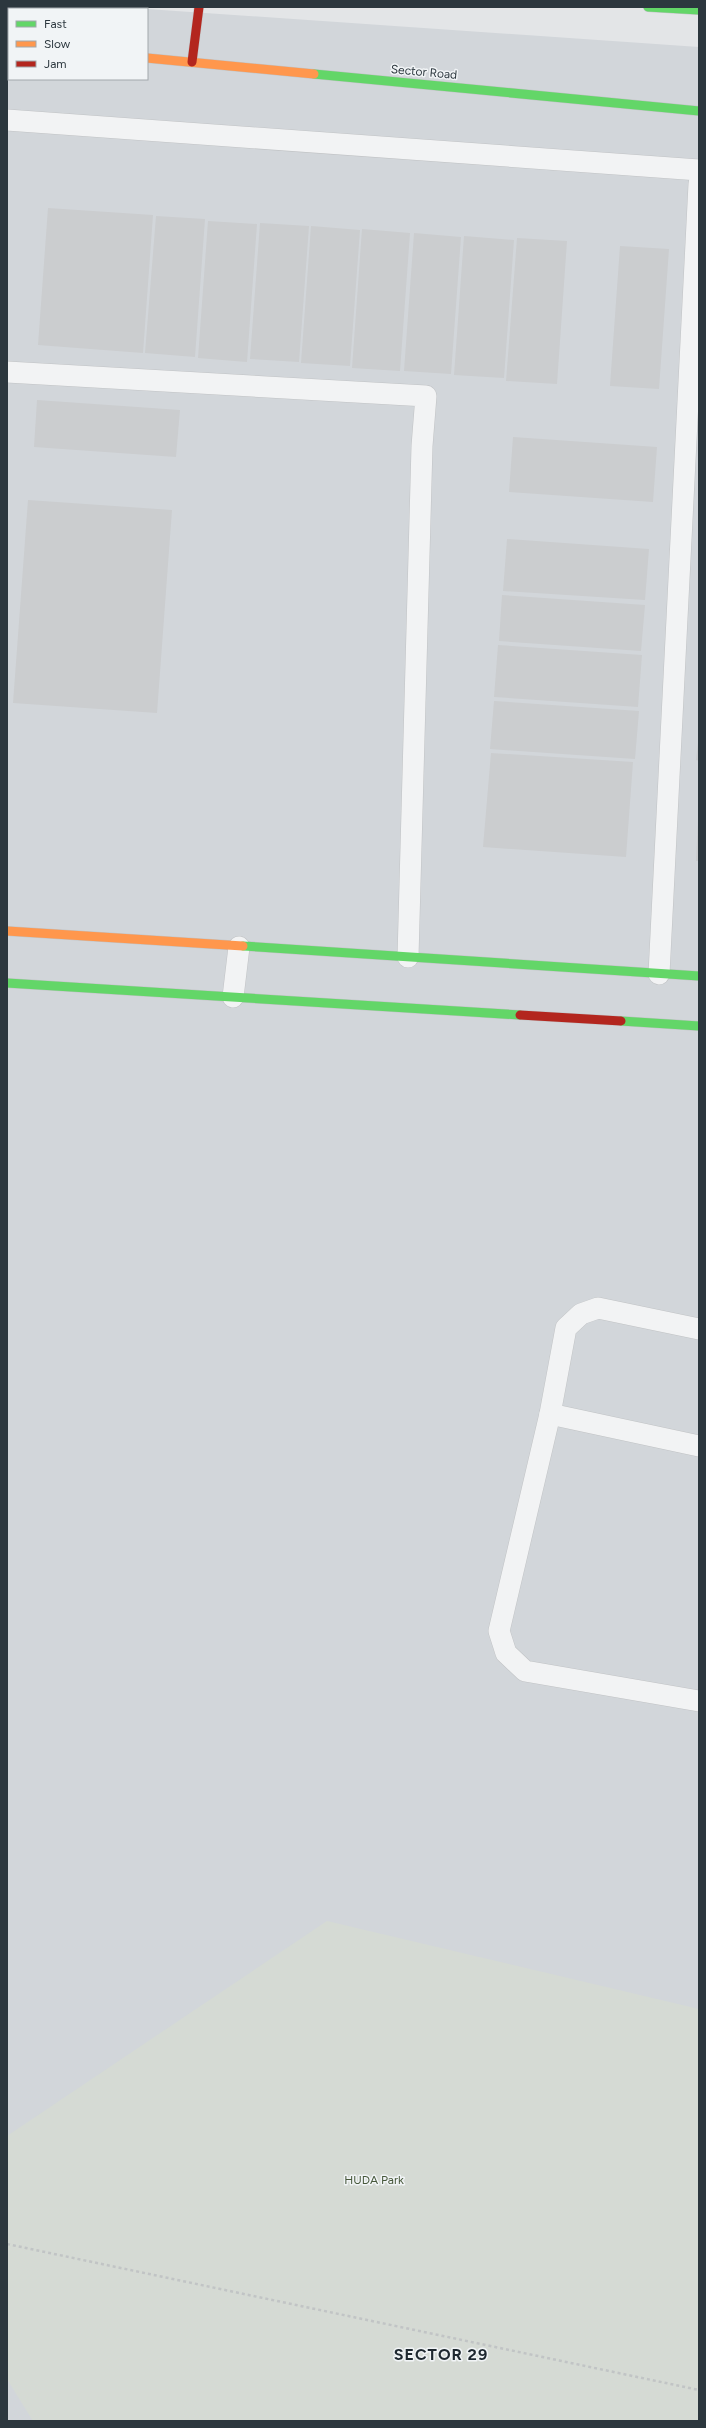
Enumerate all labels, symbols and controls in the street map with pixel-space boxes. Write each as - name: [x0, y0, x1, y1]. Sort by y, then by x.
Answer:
- legend: [8, 8, 148, 80]
- text: Fast: [44, 17, 67, 31]
- text: Slow: [44, 37, 71, 51]
- text: Jam: [44, 57, 67, 71]
- street label: Sector Road: [390, 62, 458, 82]
- park label: HUDA Park: [344, 2173, 404, 2187]
- district label: SECTOR 29: [394, 2345, 488, 2364]

